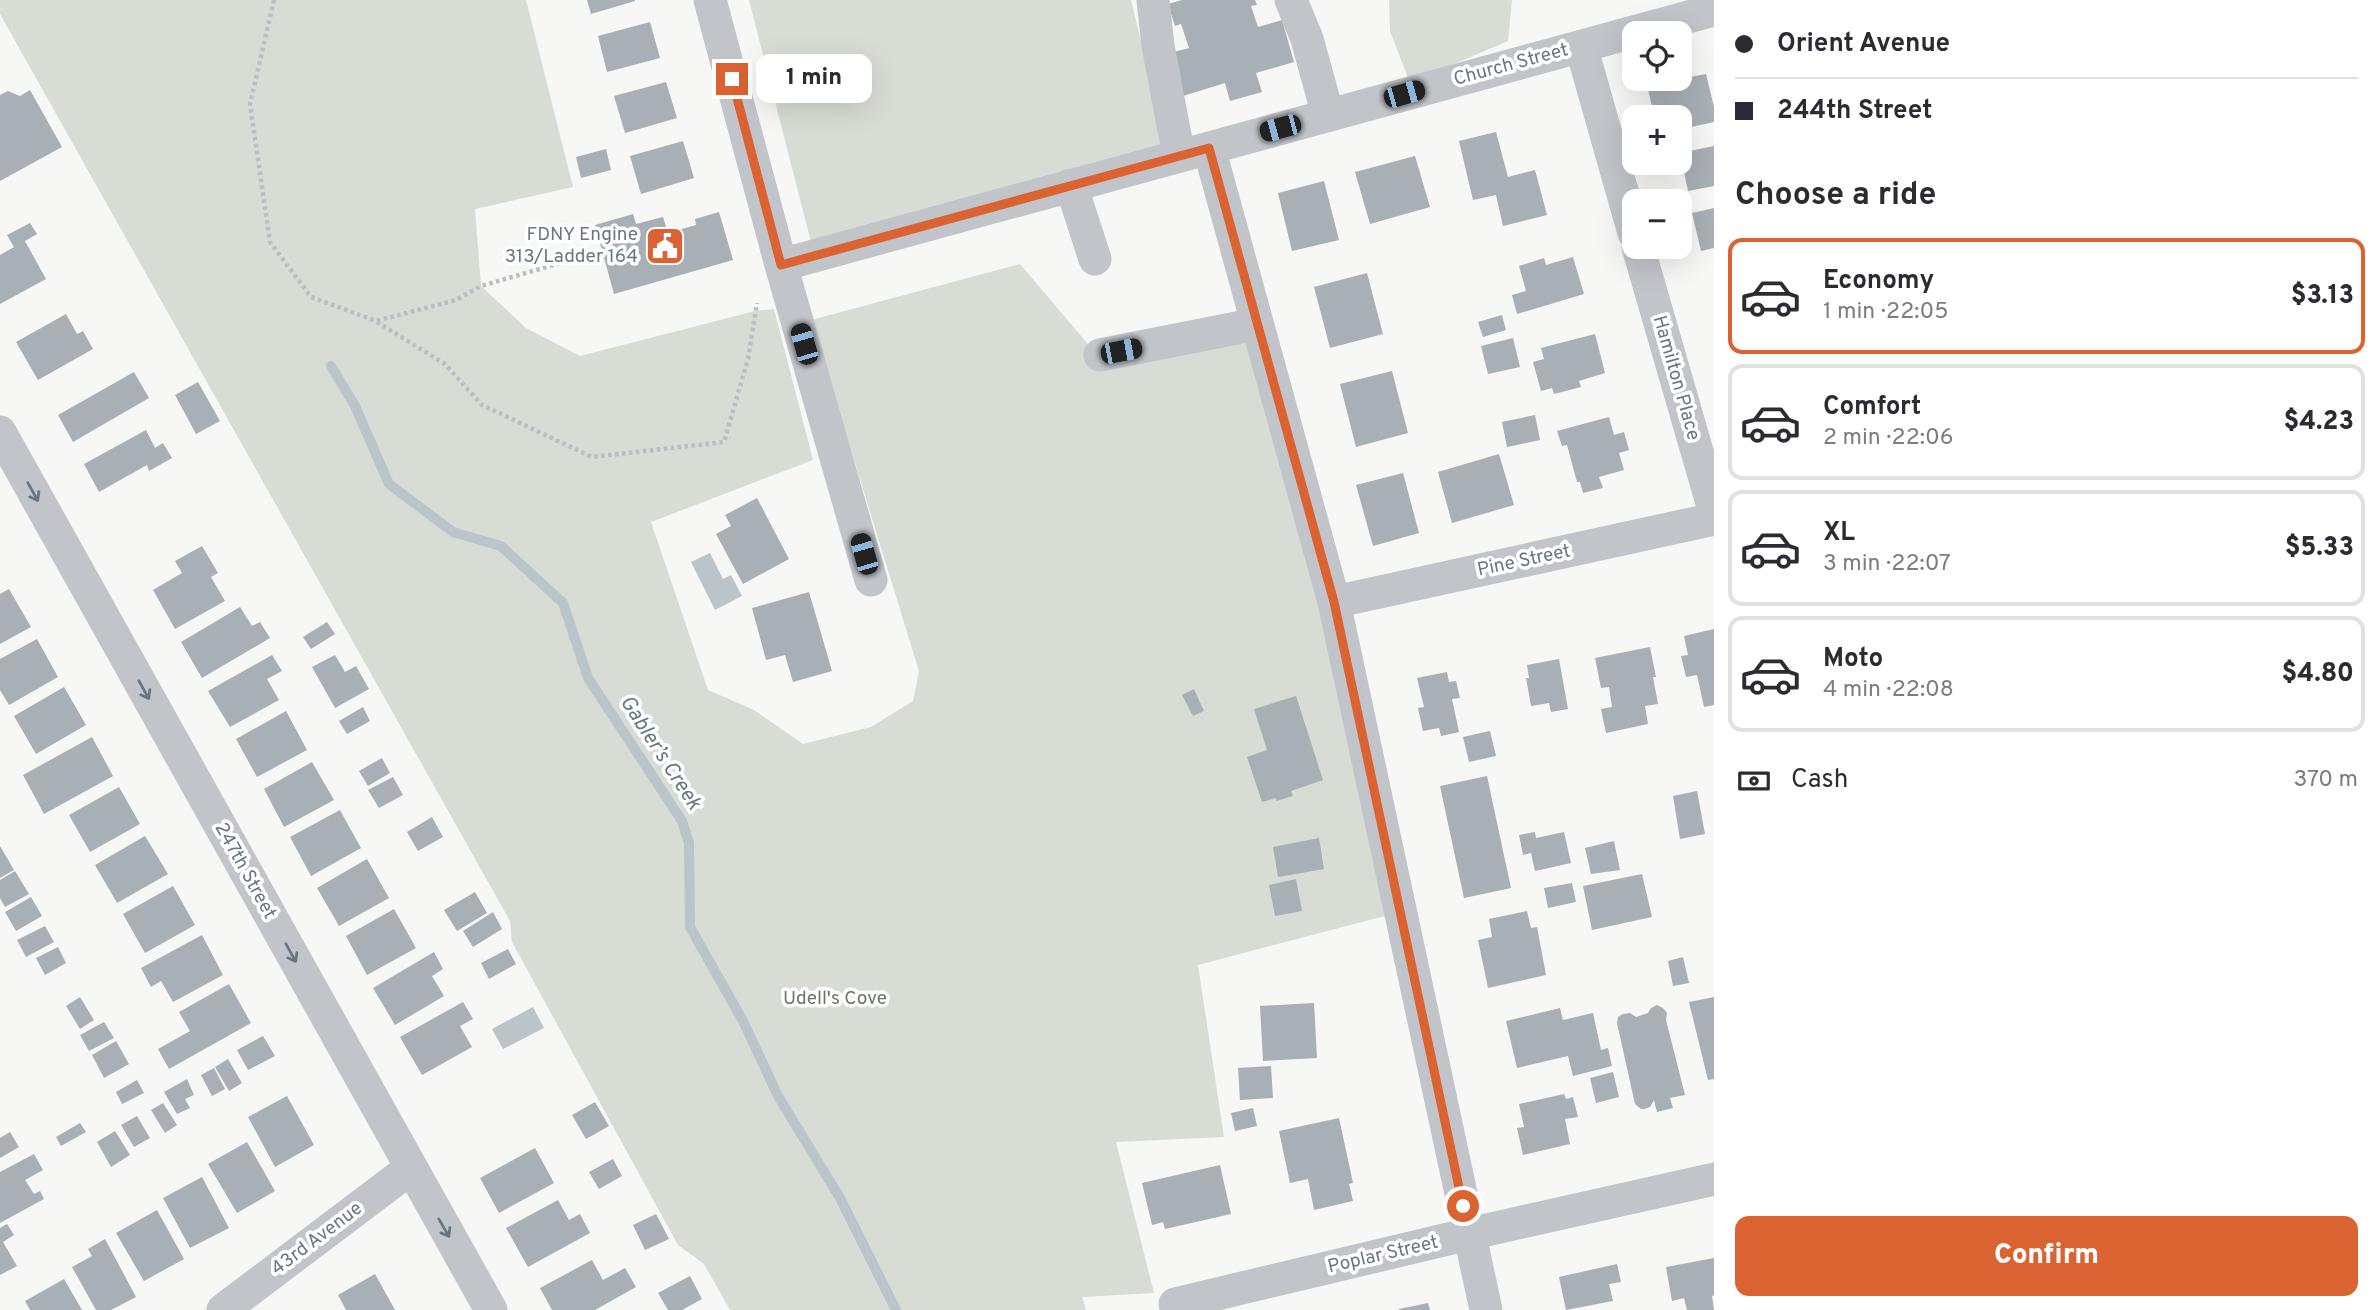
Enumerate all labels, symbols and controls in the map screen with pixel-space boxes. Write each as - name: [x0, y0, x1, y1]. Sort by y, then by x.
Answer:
- map controls: [1622, 21, 1692, 259]
- button: locate: [1622, 21, 1692, 91]
- text: Orient Avenue: [1777, 28, 1950, 61]
- street label: Church Street: [1451, 38, 1571, 92]
- callout: 1 min: [756, 55, 872, 104]
- route end: [716, 63, 748, 95]
- text: 1 min: [786, 64, 842, 93]
- car: [1381, 78, 1428, 110]
- text: 244th Street: [1777, 95, 1932, 128]
- button: +: [1622, 105, 1692, 175]
- car: [1257, 112, 1304, 144]
- text: Choose a ride: [1735, 176, 1936, 216]
- button: −: [1622, 189, 1692, 259]
- place label: FDNY Engine 313/Ladder 164: [505, 223, 638, 269]
- public building icon: FDNY Engine 313/Ladder 164: [644, 225, 686, 267]
- icon: car: [1739, 265, 1802, 328]
- text: Economy: [1823, 265, 1934, 298]
- text: $3.13: [2291, 280, 2354, 313]
- text: 1 min · 22:05: [1823, 298, 1948, 327]
- street label: Hamilton Place: [1647, 313, 1705, 443]
- car: [789, 321, 820, 367]
- car: [1099, 337, 1144, 365]
- icon: car: [1739, 391, 1802, 454]
- text: Comfort: [1823, 391, 1921, 424]
- text: $4.23: [2283, 406, 2354, 439]
- text: 2 min · 22:06: [1823, 424, 1953, 453]
- one-way arrow: [27, 481, 40, 502]
- icon: car: [1739, 517, 1802, 580]
- text: XL: [1823, 517, 1855, 550]
- car: [849, 531, 880, 577]
- text: $5.33: [2285, 532, 2354, 565]
- street label: Pine Street: [1475, 539, 1573, 583]
- text: 3 min · 22:07: [1823, 550, 1951, 579]
- icon: car: [1739, 643, 1802, 706]
- text: Moto: [1823, 643, 1883, 676]
- text: $4.80: [2282, 658, 2354, 691]
- text: 4 min · 22:08: [1823, 676, 1954, 705]
- one-way arrow: [137, 680, 151, 700]
- water label: Gabler’s Creek: [613, 691, 707, 816]
- icon: cash: [1735, 762, 1773, 800]
- text: Cash: [1791, 764, 1848, 797]
- text: 370 m: [2293, 766, 2358, 795]
- street label: 247th Street: [209, 819, 281, 923]
- one-way arrow: [284, 943, 298, 963]
- park label: Udell's Cove: [783, 987, 887, 1011]
- route start: [1447, 1190, 1479, 1222]
- street label: 43rd Avenue: [267, 1197, 367, 1281]
- button: Confirm: [1735, 1216, 2358, 1296]
- one-way arrow: [437, 1217, 451, 1237]
- street label: Poplar Street: [1325, 1231, 1441, 1279]

